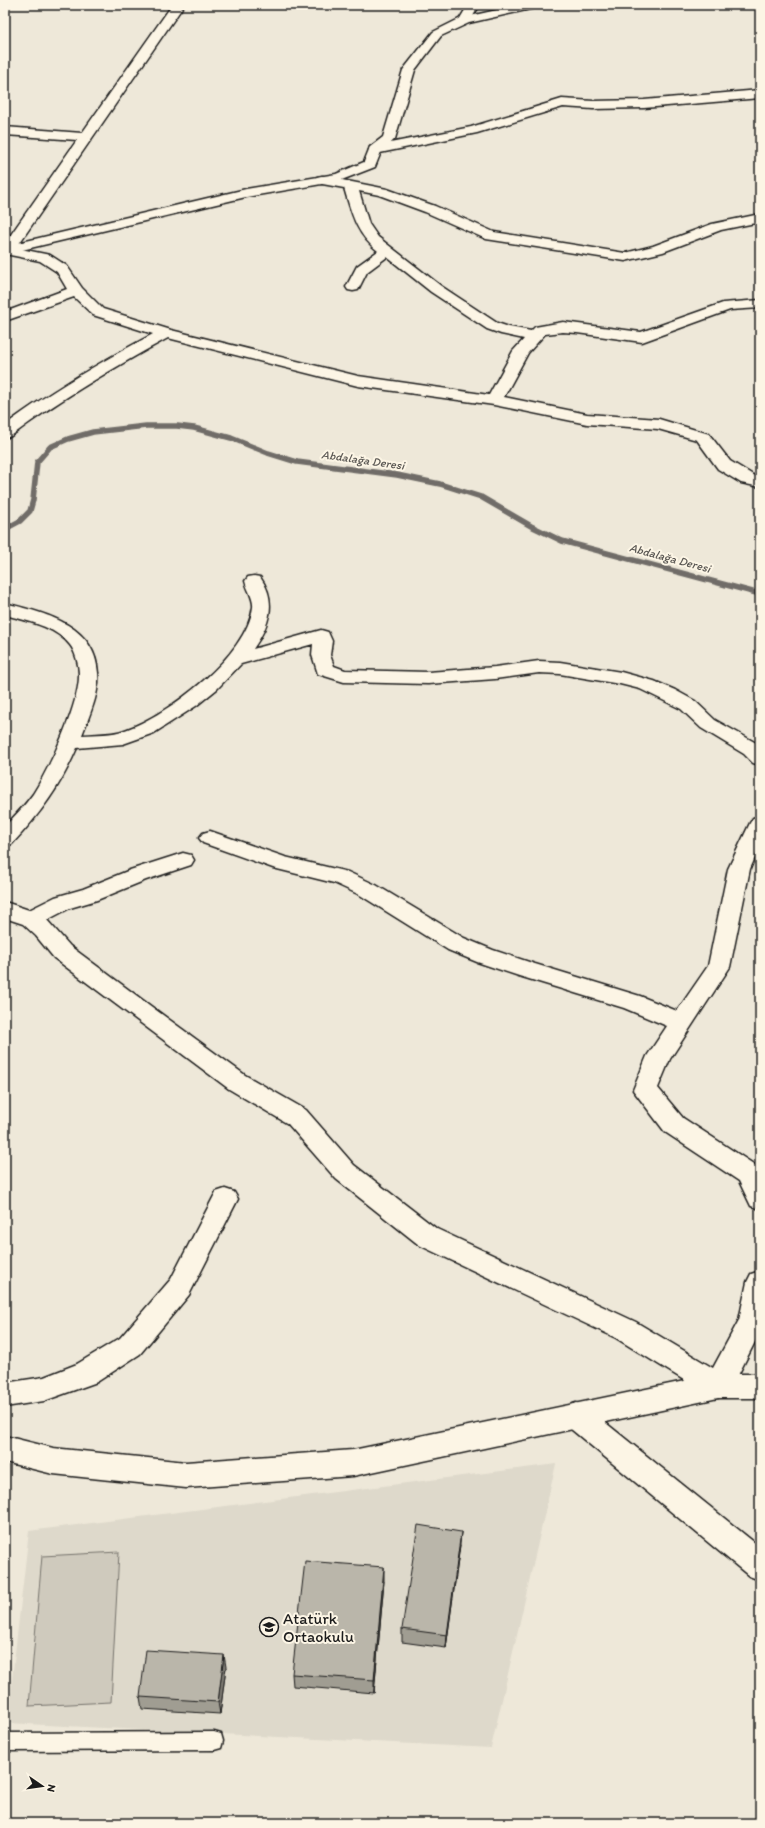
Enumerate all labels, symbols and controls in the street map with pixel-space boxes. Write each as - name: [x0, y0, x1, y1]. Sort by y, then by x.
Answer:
- water label: Abdalağa Deresi: [321, 447, 407, 473]
- water label: Abdalağa Deresi: [628, 540, 714, 576]
- place label: Atatürk Ortaokulu: [283, 1609, 354, 1646]
- school or university icon: Atatürk Ortaokulu: [258, 1616, 280, 1638]
- north arrow: [22, 1766, 62, 1806]
- text: N: [44, 1783, 58, 1793]

